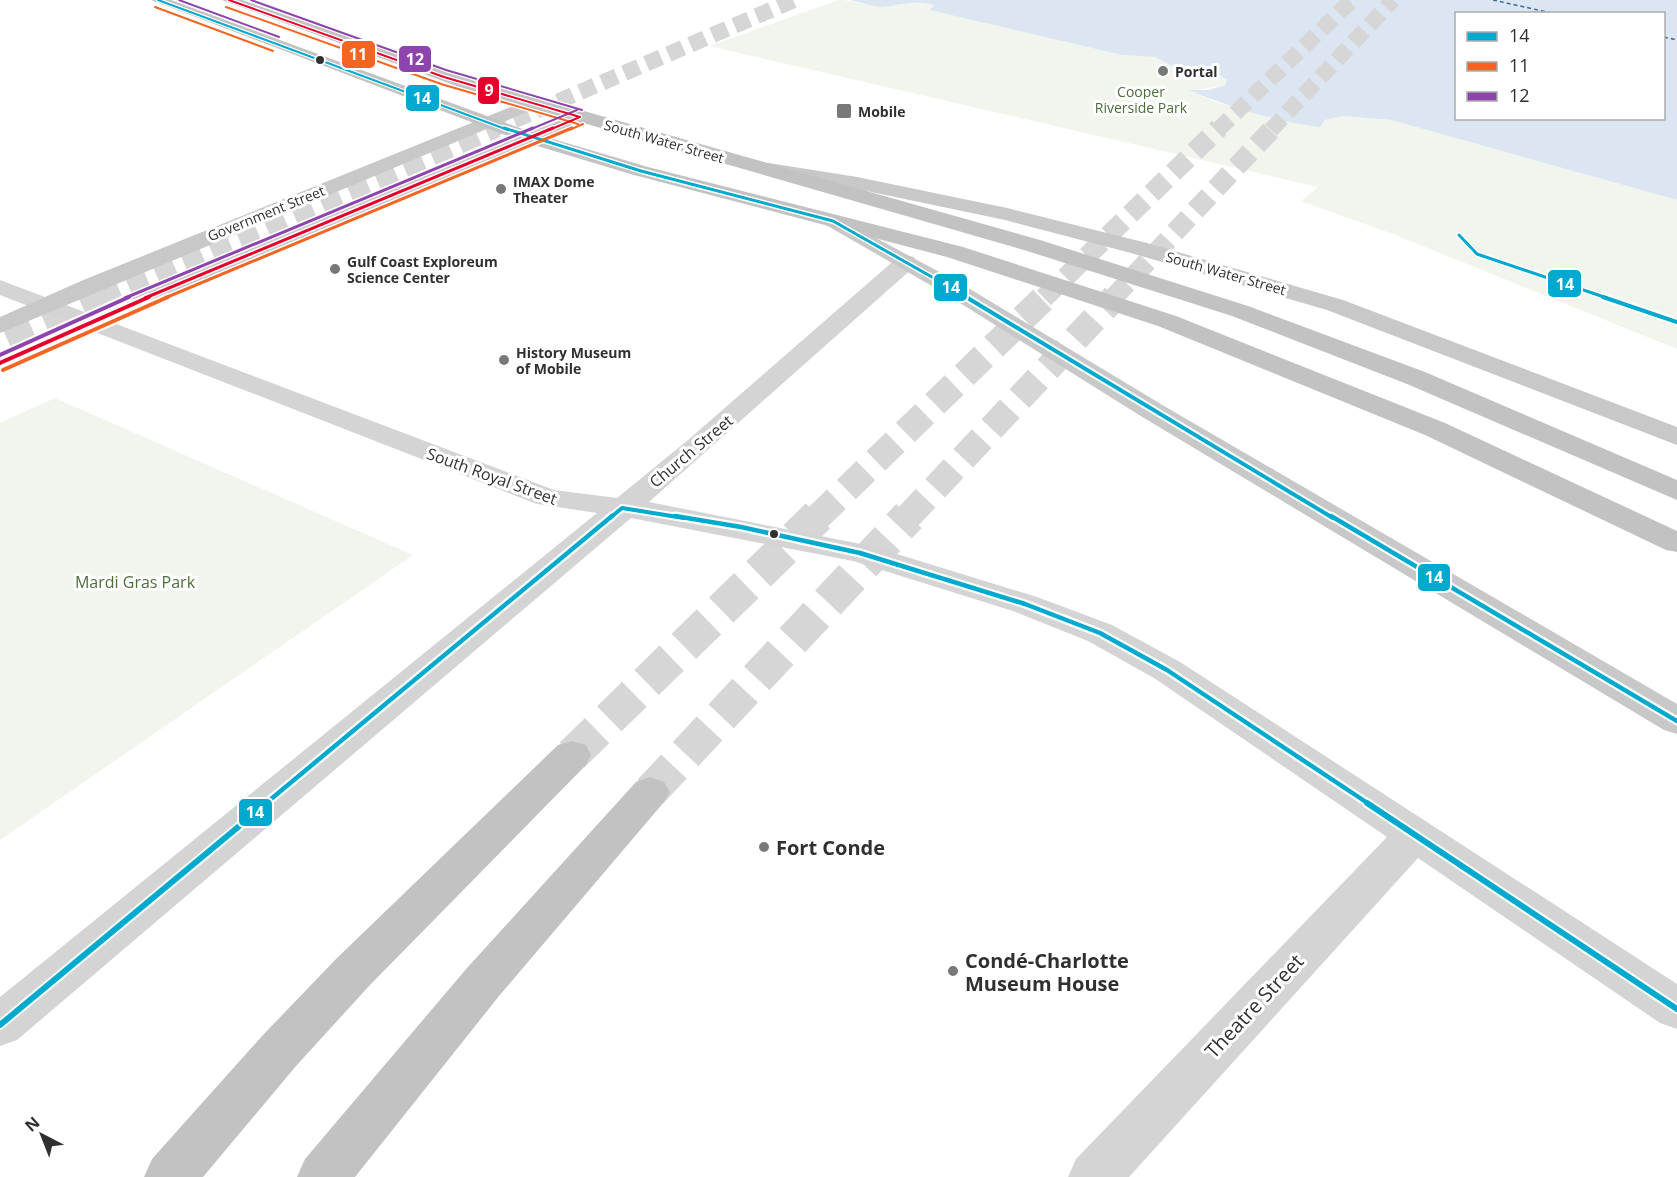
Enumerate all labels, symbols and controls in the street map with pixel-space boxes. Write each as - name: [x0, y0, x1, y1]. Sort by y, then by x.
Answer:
- legend: [1455, 12, 1665, 120]
- text: 14: [1509, 23, 1530, 47]
- line badge: 11: [341, 40, 376, 69]
- text: 11: [349, 43, 367, 65]
- line badge: 12: [398, 45, 432, 73]
- text: 12: [406, 48, 424, 70]
- text: 11: [1509, 53, 1530, 77]
- unlabelled marker: [314, 54, 326, 66]
- place label: Portal: [1175, 62, 1218, 81]
- marker: Portal: [1156, 64, 1170, 78]
- line badge: 9: [477, 76, 500, 105]
- text: 9: [484, 79, 494, 101]
- park label: Cooper Riverside Park: [1095, 82, 1188, 117]
- text: 12: [1509, 83, 1530, 107]
- line badge: 14: [405, 84, 440, 112]
- text: 14: [413, 87, 431, 109]
- marker: Mobile: [835, 102, 853, 120]
- place label: Mobile: [858, 102, 906, 121]
- street label: South Water Street: [602, 115, 726, 167]
- place label: IMAX Dome Theater: [513, 172, 595, 207]
- street label: Government Street: [205, 181, 327, 245]
- marker: IMAX Dome Theater: [494, 182, 508, 196]
- street label: South Water Street: [1164, 247, 1288, 299]
- place label: Gulf Coast Exploreum Science Center: [347, 252, 498, 287]
- marker: Gulf Coast Exploreum Science Center: [328, 262, 342, 276]
- line badge: 14: [1547, 269, 1582, 298]
- line badge: 14: [933, 273, 968, 302]
- text: 14: [1556, 273, 1574, 295]
- text: 14: [942, 276, 960, 298]
- place label: History Museum of Mobile: [516, 343, 631, 378]
- marker: History Museum of Mobile: [497, 353, 511, 367]
- street label: Church Street: [645, 409, 738, 492]
- street label: South Royal Street: [424, 442, 560, 510]
- unlabelled marker: [768, 528, 780, 540]
- line badge: 14: [1417, 563, 1451, 592]
- text: 14: [1425, 566, 1443, 588]
- park label: Mardi Gras Park: [75, 571, 196, 593]
- line badge: 14: [238, 798, 273, 827]
- text: 14: [246, 801, 264, 823]
- place label: Fort Conde: [776, 834, 885, 861]
- marker: Fort Conde: [757, 840, 771, 854]
- place label: Condé-Charlotte Museum House: [965, 947, 1129, 997]
- street label: Theatre Street: [1199, 948, 1309, 1064]
- marker: Condé-Charlotte Museum House: [946, 964, 960, 978]
- north arrow: [12, 1105, 72, 1165]
- text: N: [20, 1111, 44, 1136]

